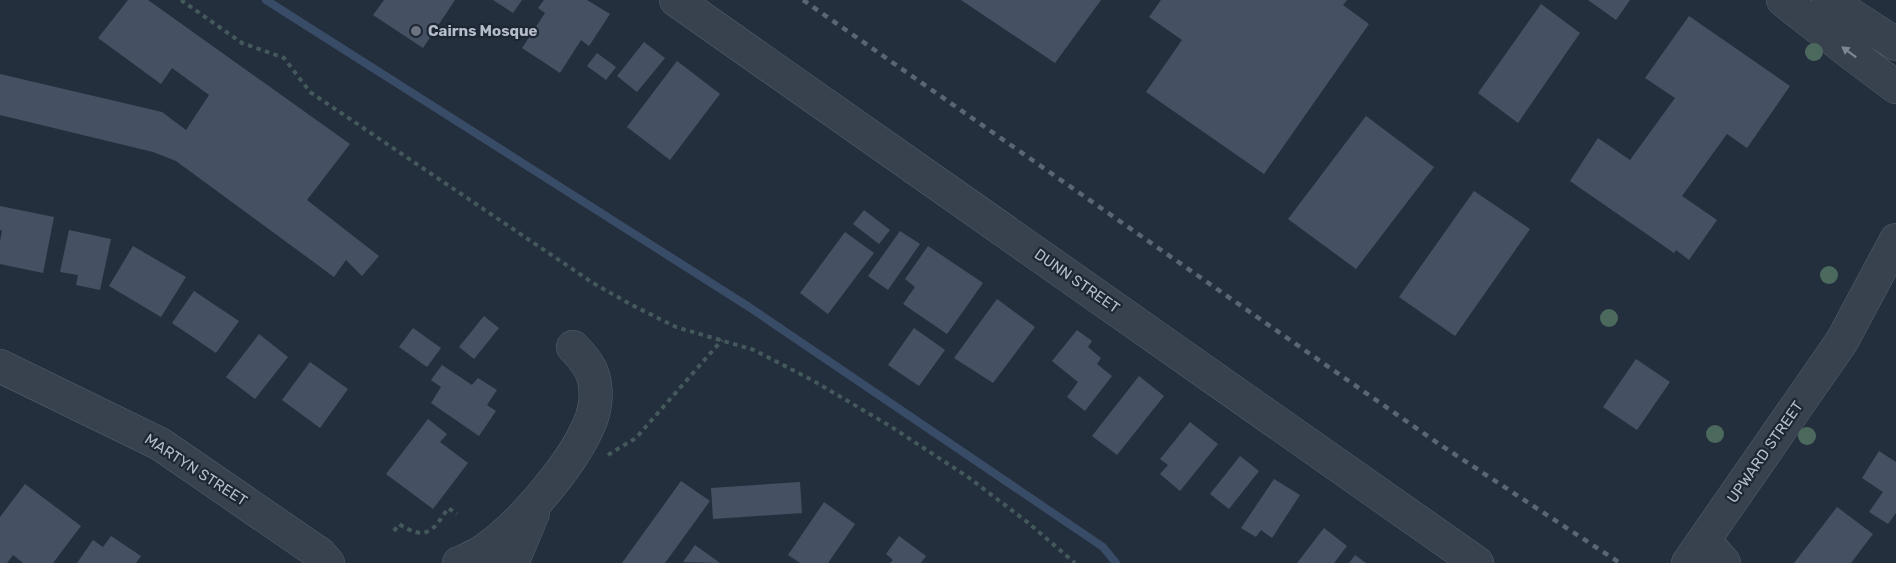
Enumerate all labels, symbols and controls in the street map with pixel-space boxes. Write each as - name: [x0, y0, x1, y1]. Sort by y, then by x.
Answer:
- place label: Cairns Mosque: [428, 22, 538, 40]
- marker: Cairns Mosque: [409, 24, 423, 38]
- one-way arrow: [1841, 46, 1857, 58]
- street label: DUNN STREET: [1031, 245, 1123, 317]
- street label: UPWARD STREET: [1723, 397, 1807, 506]
- street label: MARTYN STREET: [141, 430, 251, 510]

